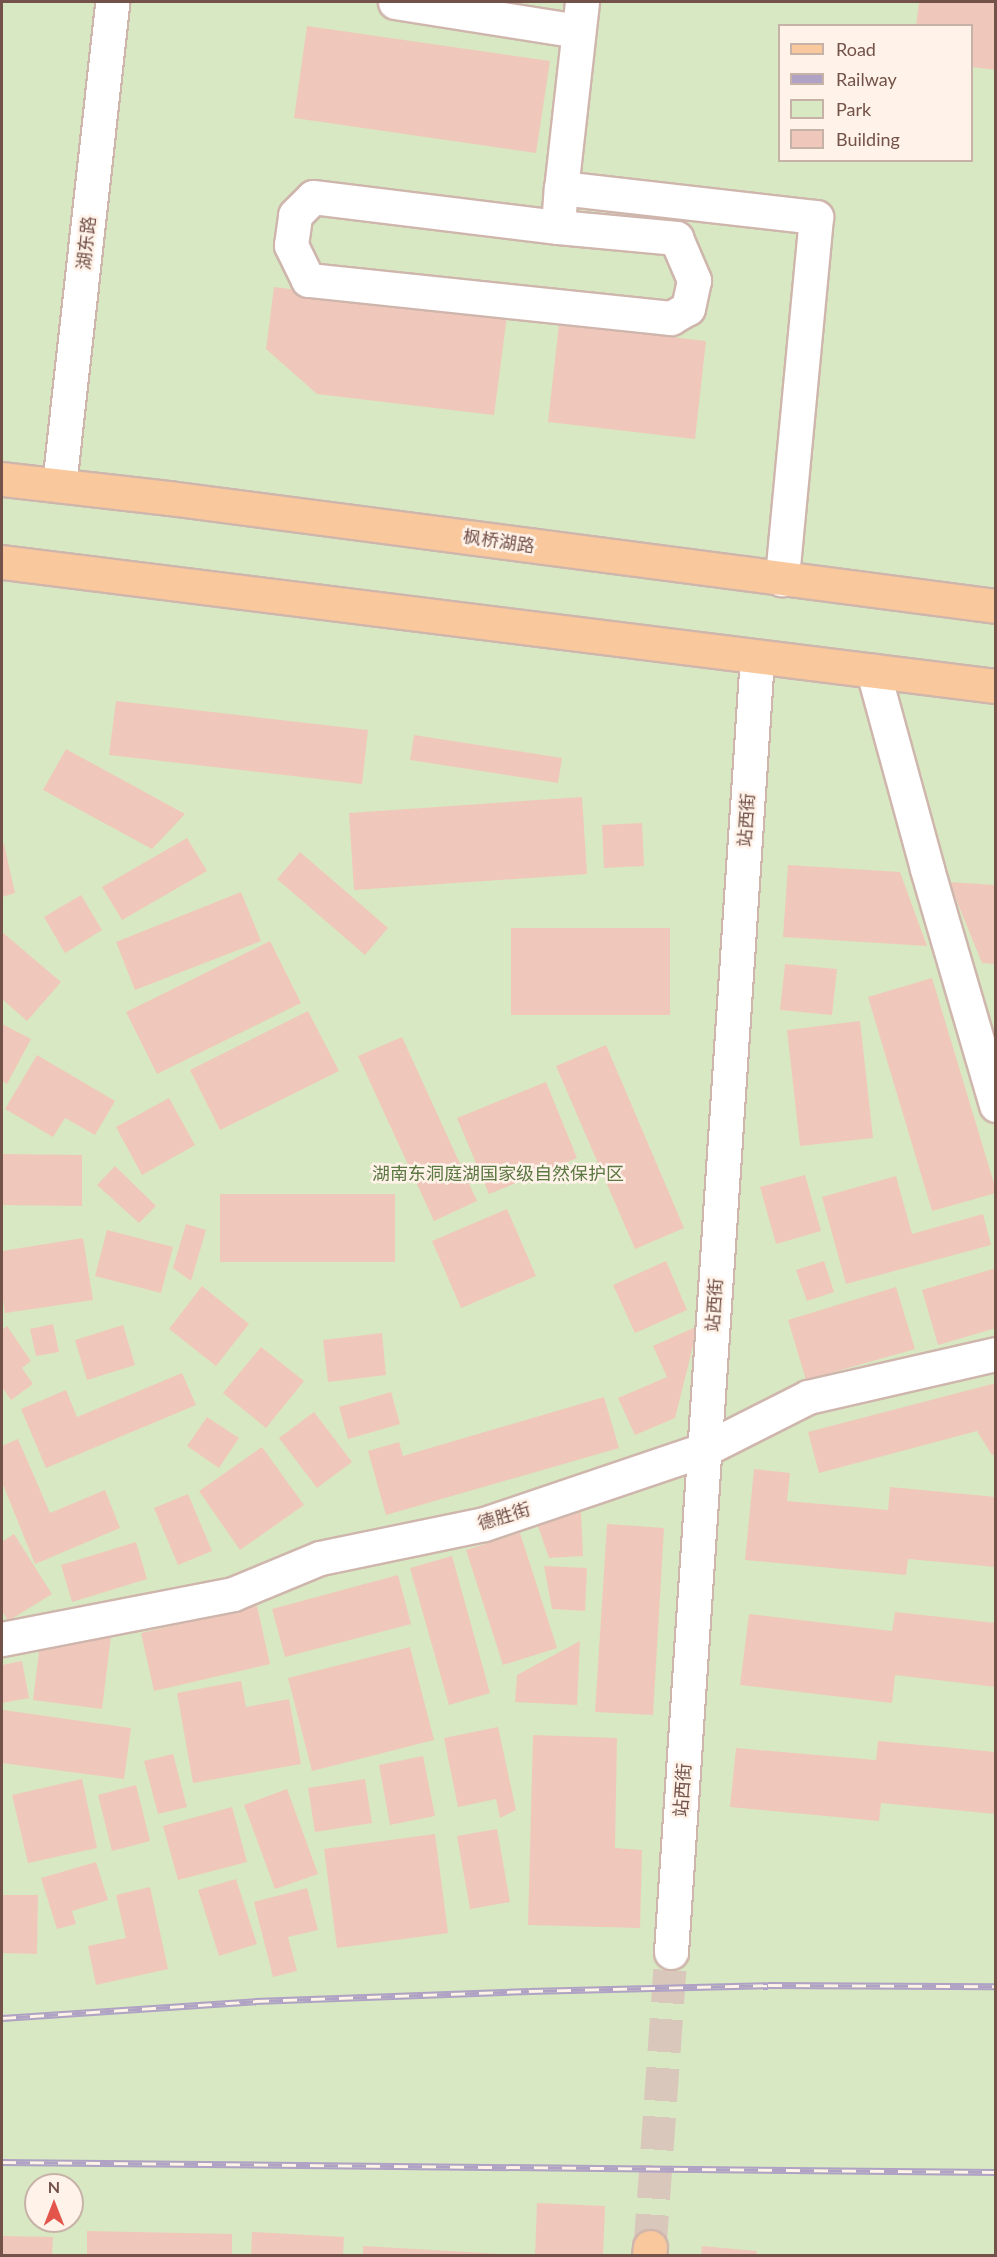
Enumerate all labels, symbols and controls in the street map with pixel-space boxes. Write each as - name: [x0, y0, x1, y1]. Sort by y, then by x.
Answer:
- legend: [778, 24, 973, 162]
- text: Road: [836, 38, 876, 60]
- text: Railway: [836, 68, 897, 90]
- text: Park: [836, 98, 871, 120]
- text: Building: [836, 128, 900, 150]
- street label: 湖东路: [72, 215, 100, 271]
- street label: 枫桥湖路: [462, 525, 536, 557]
- street label: 站西街: [733, 792, 759, 848]
- park label: 湖南东洞庭湖国家级自然保护区: [372, 1162, 624, 1184]
- street label: 站西街: [701, 1277, 727, 1333]
- street label: 德胜街: [475, 1498, 533, 1534]
- street label: 站西街: [669, 1762, 695, 1818]
- north arrow: [24, 2173, 84, 2233]
- text: N: [48, 2177, 60, 2196]

